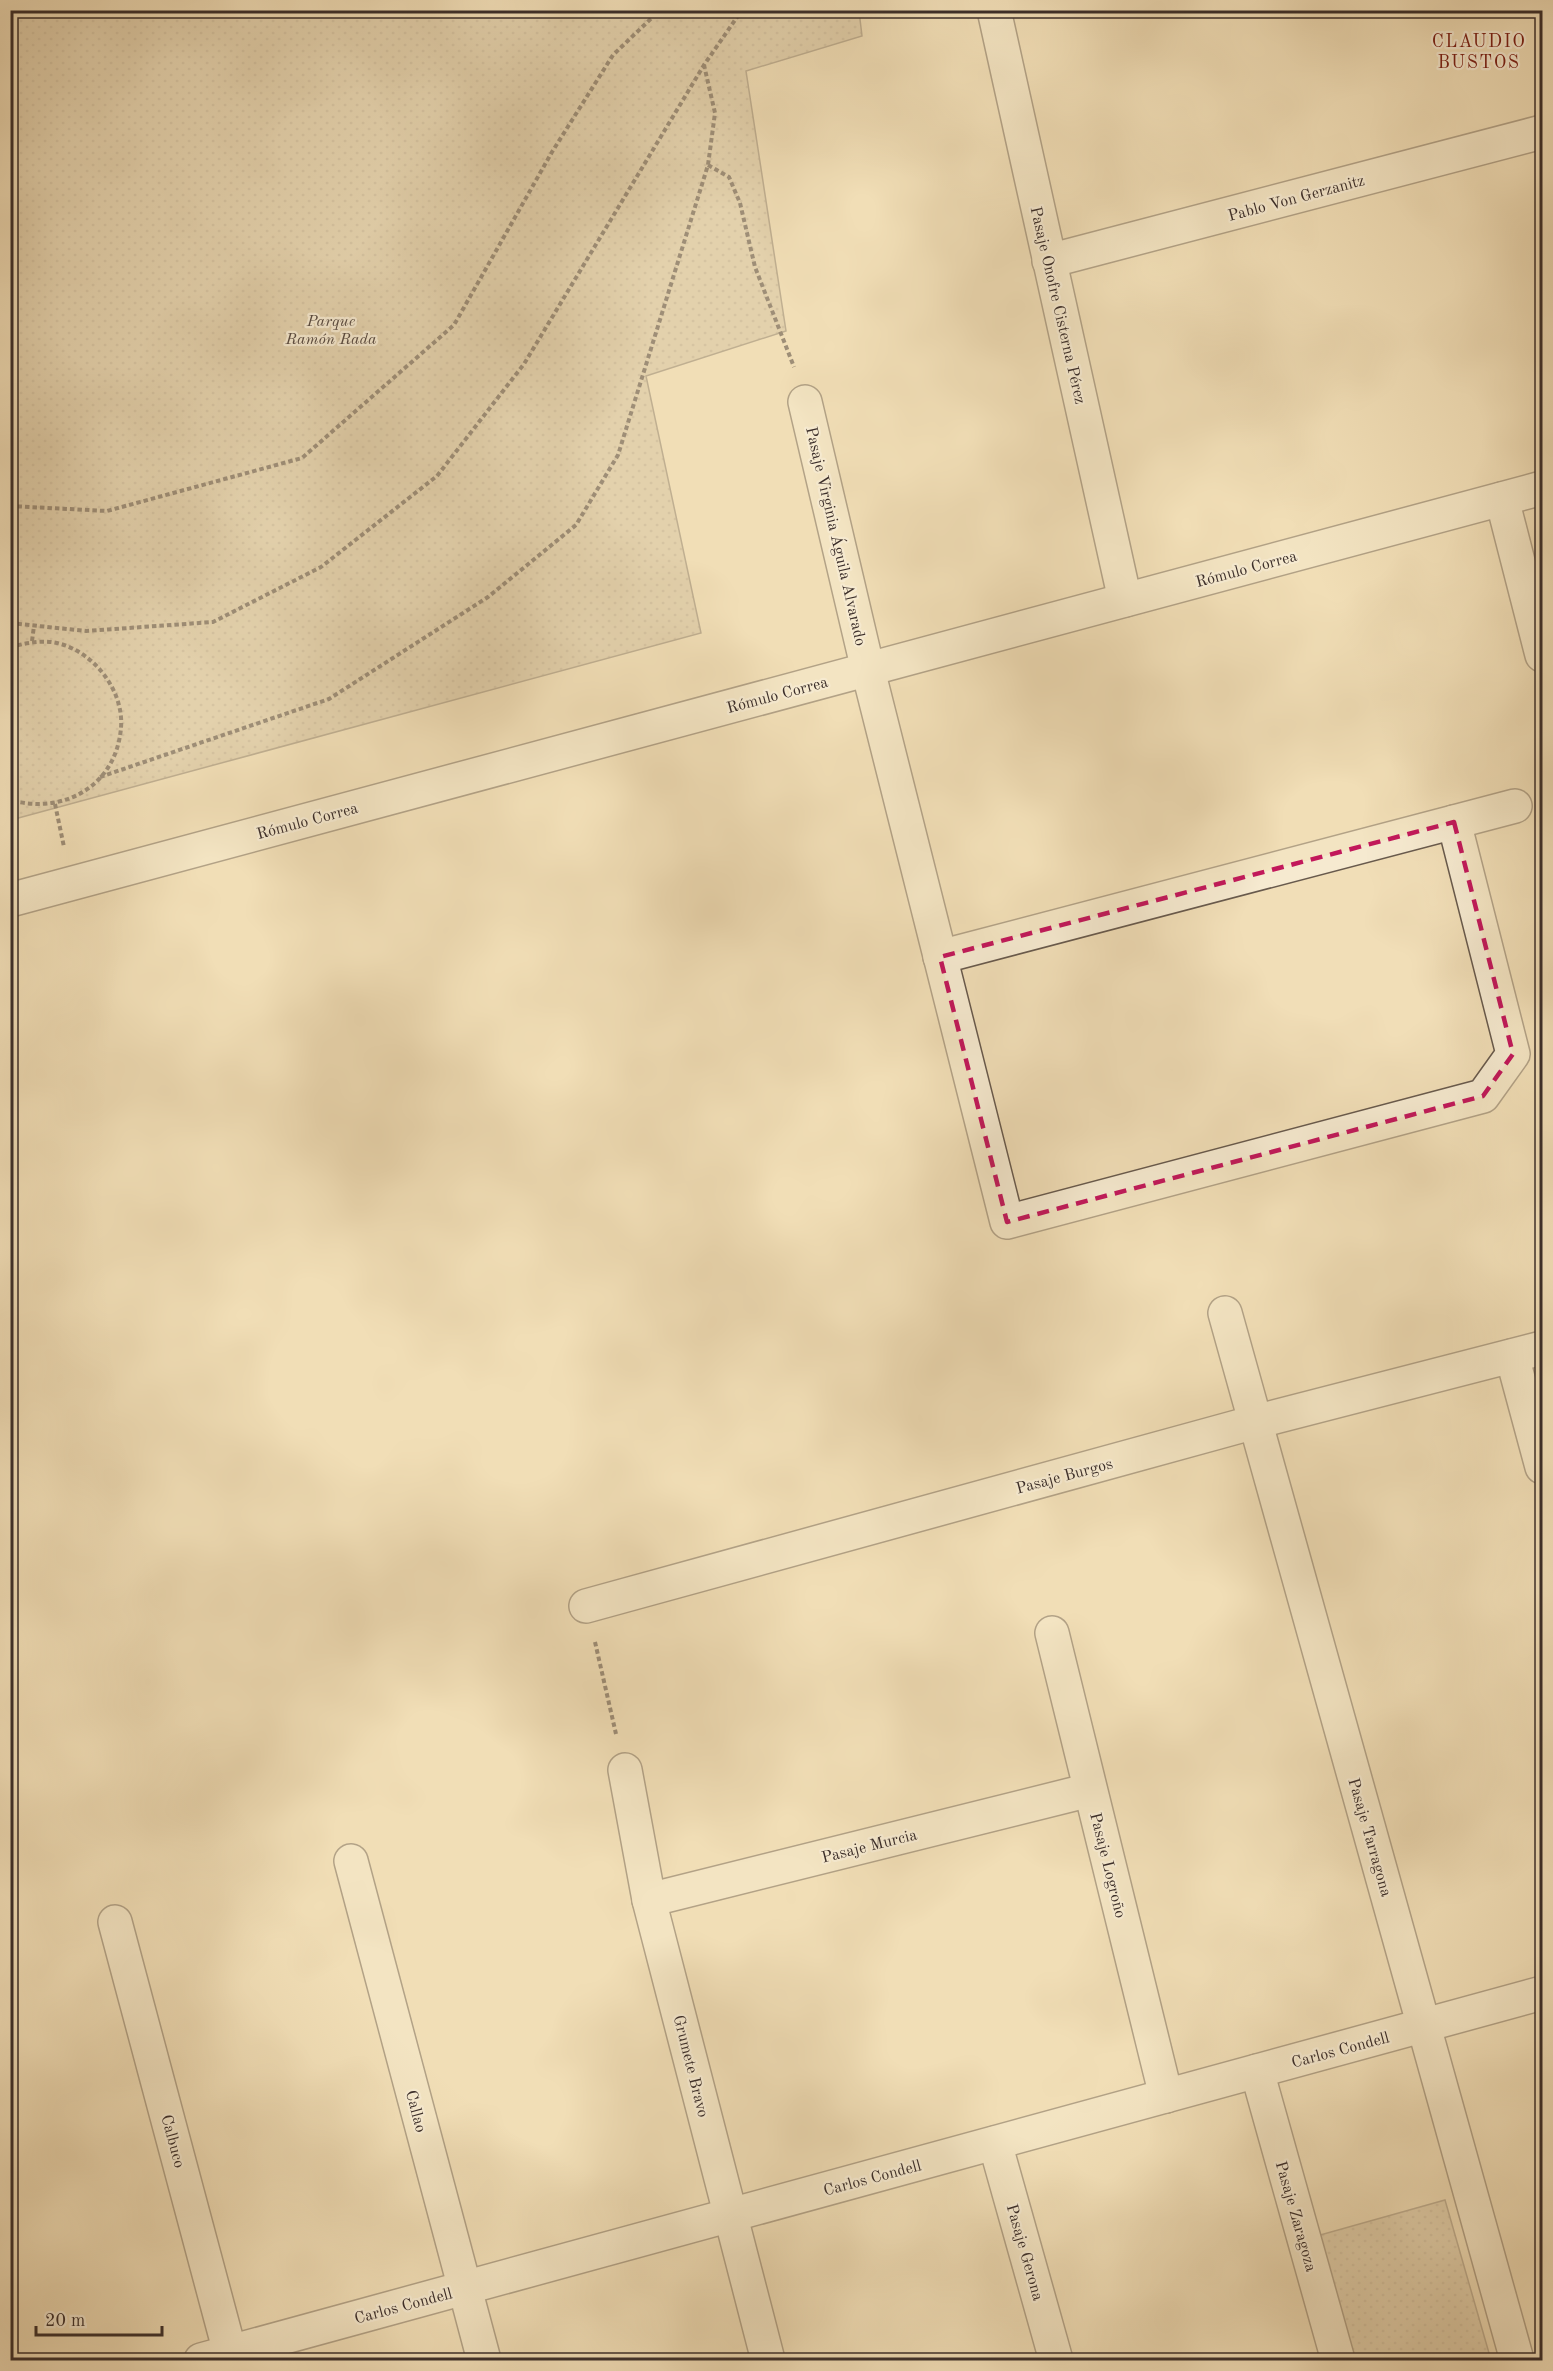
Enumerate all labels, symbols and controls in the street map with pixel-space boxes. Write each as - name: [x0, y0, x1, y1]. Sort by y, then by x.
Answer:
- district label: CLAUDIO BUSTOS: [1432, 33, 1526, 72]
- street label: Pablo Von Gerzanitz: [1226, 173, 1367, 225]
- street label: Pasaje Onofre Cisterna Pérez: [1027, 205, 1088, 406]
- park label: Parque Ramón Rada: [284, 314, 377, 348]
- street label: Pasaje Virginia Águila Alvarado: [802, 424, 872, 648]
- street label: Rómulo Correa: [1194, 549, 1299, 591]
- street label: Rómulo Correa: [725, 675, 830, 717]
- street label: Rómulo Correa: [255, 801, 360, 843]
- street label: Pasaje Burgos: [1014, 1456, 1115, 1498]
- street label: Pasaje Tarragona: [1345, 1776, 1394, 1899]
- street label: Pasaje Logroño: [1086, 1811, 1128, 1920]
- street label: Pasaje Murcia: [820, 1827, 919, 1867]
- street label: Grumete Bravo: [670, 2014, 711, 2119]
- street label: Carlos Condell: [1290, 2030, 1391, 2072]
- street label: Callao: [402, 2089, 428, 2134]
- street label: Calbuco: [157, 2113, 187, 2170]
- street label: Carlos Condell: [822, 2158, 923, 2200]
- street label: Pasaje Zaragoza: [1272, 2159, 1319, 2274]
- street label: Pasaje Gerona: [1003, 2202, 1046, 2303]
- street label: Carlos Condell: [353, 2286, 454, 2328]
- scale bar: [36, 2299, 162, 2337]
- text: 20 m: [45, 2312, 85, 2330]

